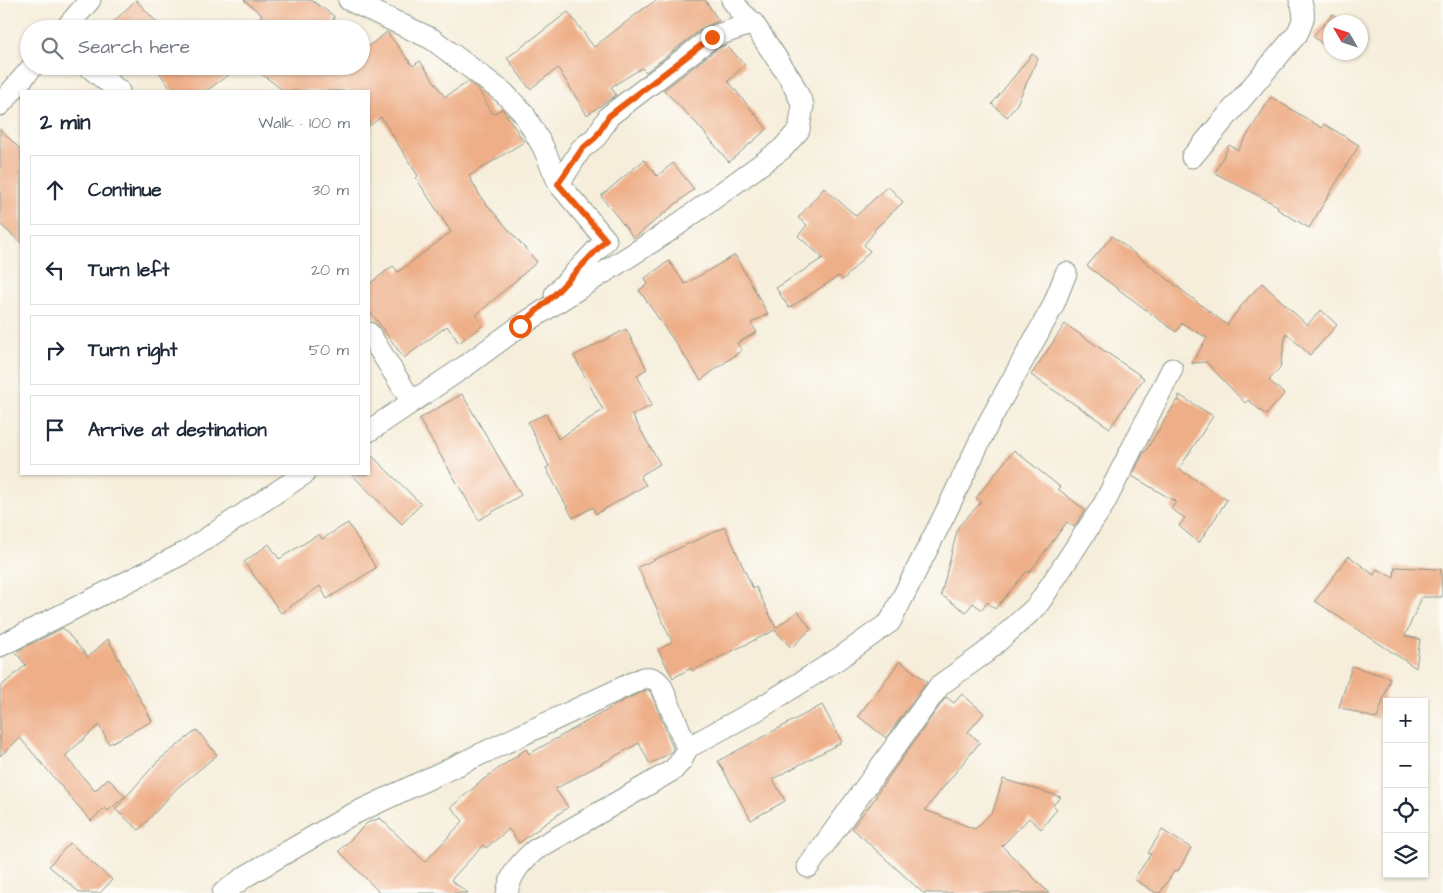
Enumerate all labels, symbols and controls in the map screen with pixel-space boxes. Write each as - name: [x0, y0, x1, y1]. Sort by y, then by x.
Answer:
- north arrow: [1323, 15, 1368, 60]
- search box: [20, 20, 370, 75]
- route end: [701, 26, 724, 49]
- icon: search: [38, 34, 66, 62]
- text: Search here: [78, 34, 190, 61]
- text: 2 min: [40, 108, 90, 137]
- text: Walk · 100 m: [258, 112, 350, 134]
- icon: ahead: [41, 176, 69, 204]
- text: Continue: [88, 177, 162, 204]
- text: 30 m: [312, 179, 349, 201]
- icon: left: [41, 256, 69, 284]
- text: Turn left: [88, 257, 169, 284]
- text: 20 m: [311, 259, 349, 281]
- route start: [509, 315, 532, 338]
- icon: right: [41, 336, 69, 364]
- text: Turn right: [88, 337, 177, 364]
- text: 50 m: [309, 339, 349, 361]
- icon: arrive: [41, 416, 69, 444]
- text: Arrive at destination: [88, 417, 267, 444]
- map controls: [1383, 698, 1428, 878]
- button: +: [1383, 698, 1428, 743]
- button: −: [1383, 743, 1428, 788]
- button: locate: [1383, 788, 1428, 833]
- button: layers: [1383, 833, 1428, 878]

